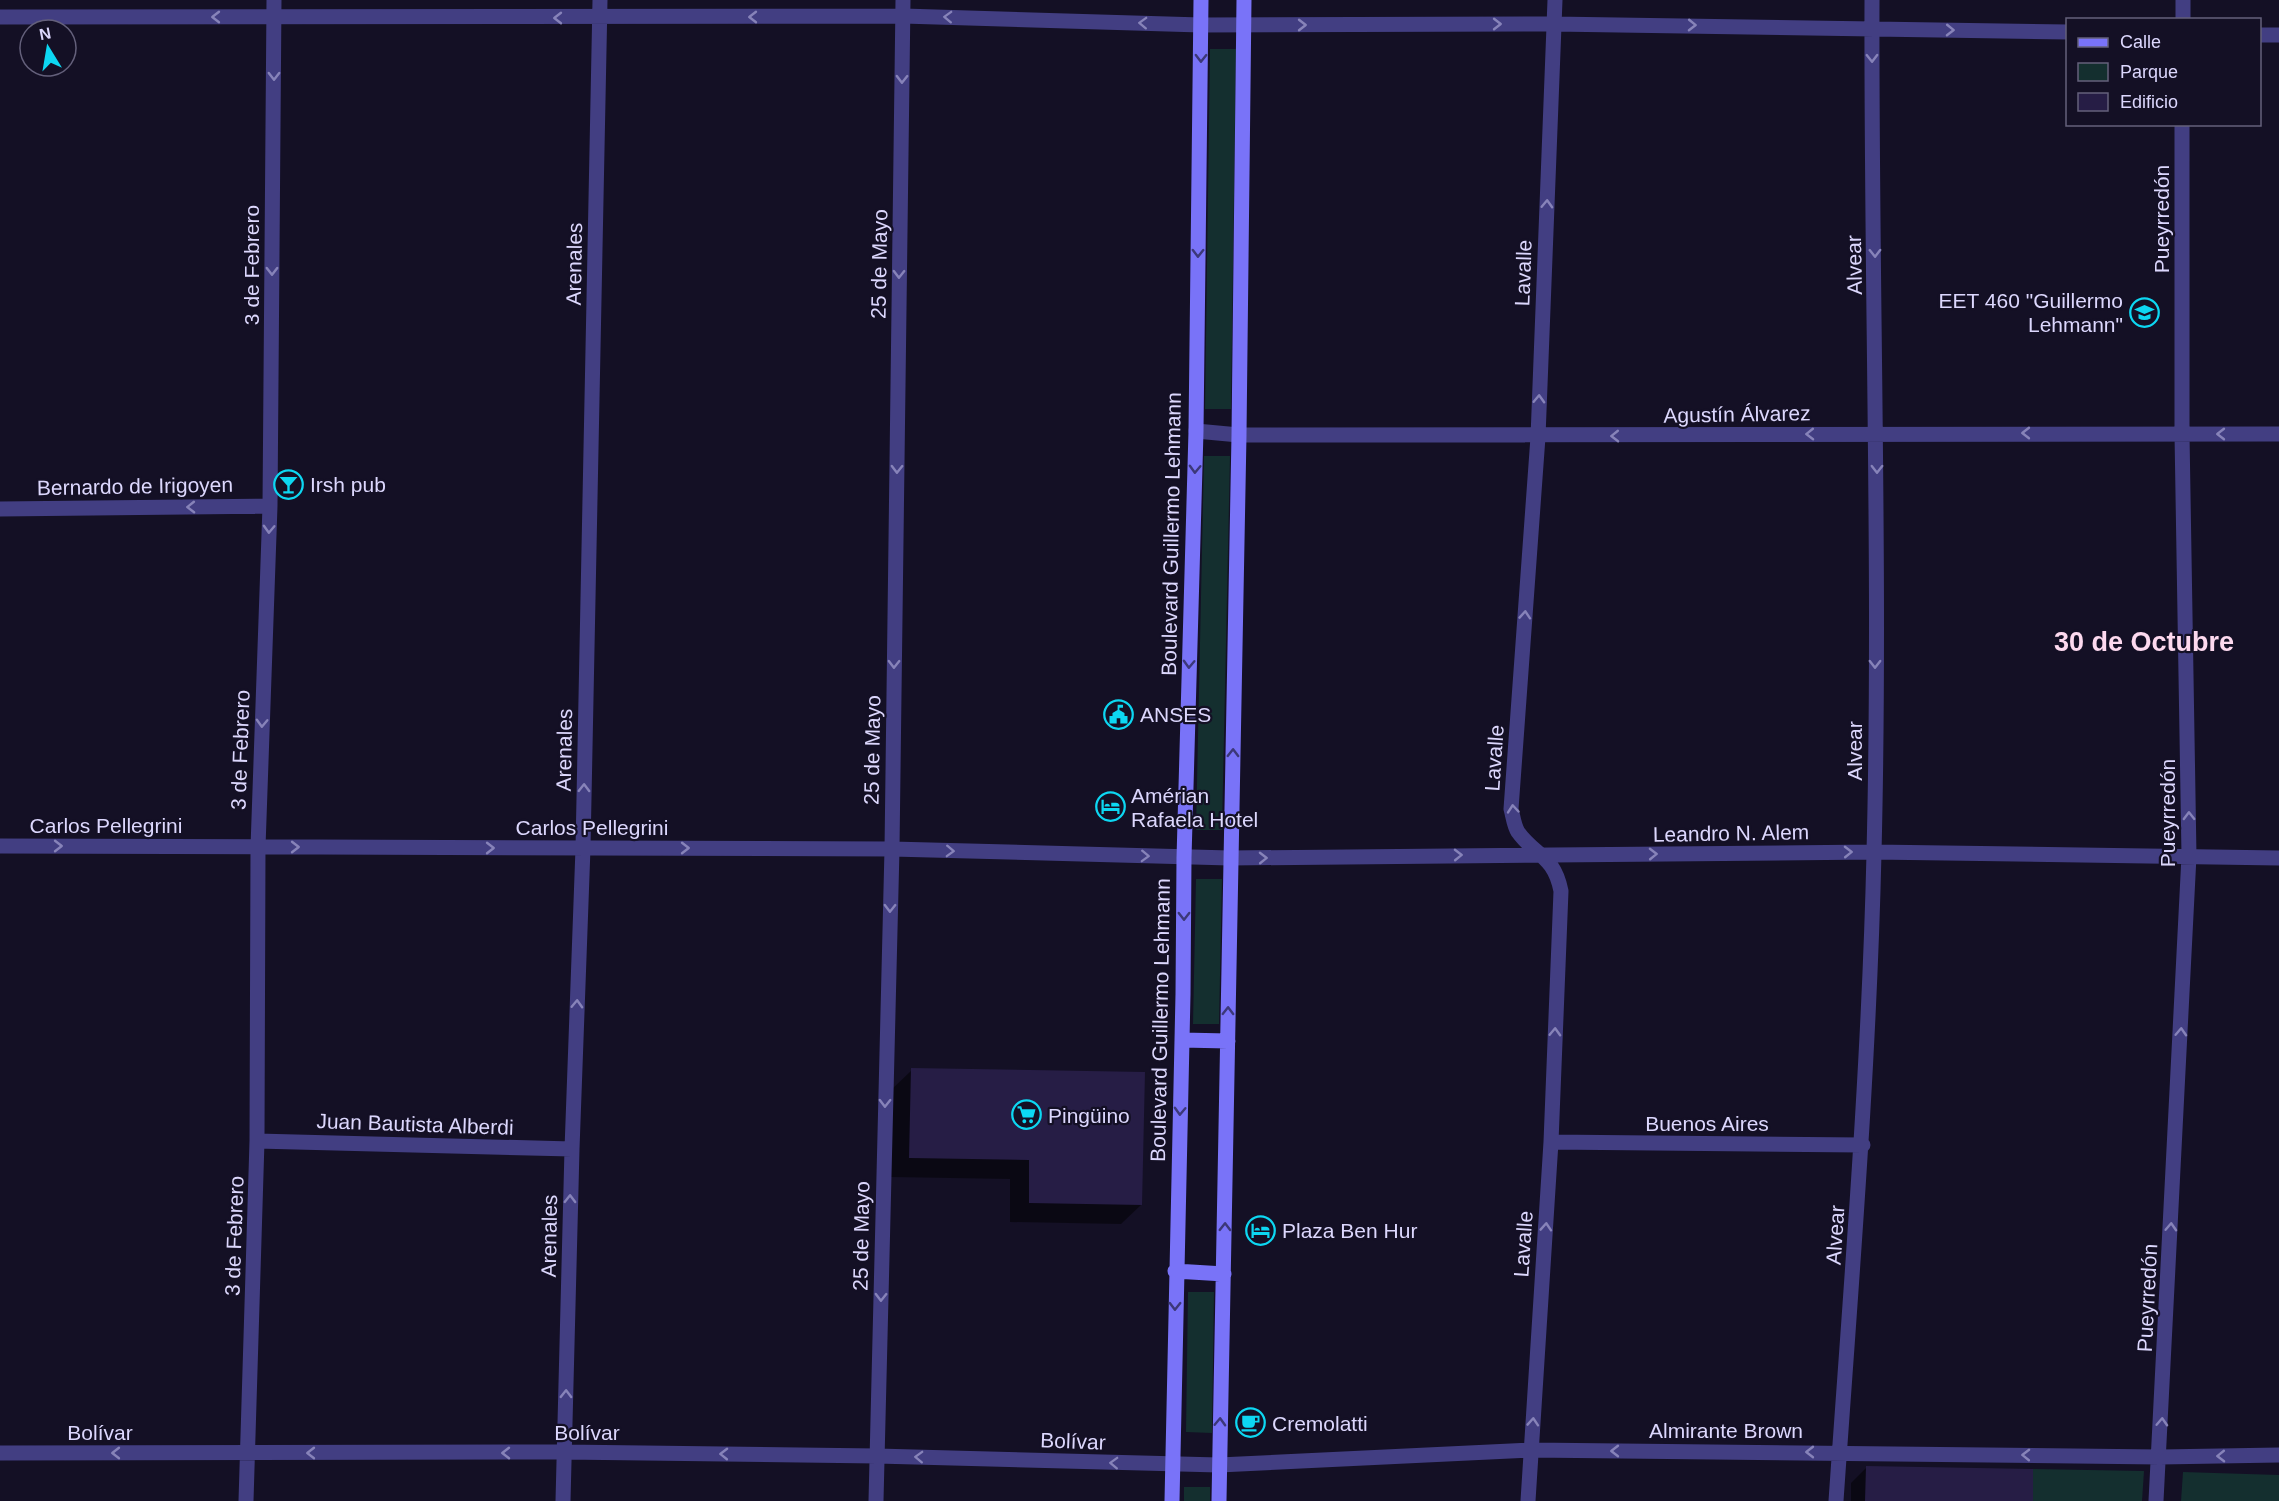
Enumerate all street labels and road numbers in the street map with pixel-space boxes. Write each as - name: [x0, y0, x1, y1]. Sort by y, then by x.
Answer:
- street label: Pueyrredón: [2150, 165, 2173, 273]
- street label: 3 de Febrero: [240, 205, 263, 325]
- street label: 25 de Mayo: [867, 209, 891, 319]
- street label: Arenales: [562, 222, 586, 306]
- street label: Alvear: [1842, 235, 1866, 295]
- street label: Lavalle: [1510, 239, 1536, 307]
- street label: Boulevard Guillermo Lehmann: [1157, 392, 1185, 676]
- street label: Agustín Álvarez: [1663, 401, 1811, 427]
- street label: Bernardo de Irigoyen: [37, 473, 233, 499]
- street label: 3 de Febrero: [226, 690, 254, 810]
- street label: 25 de Mayo: [860, 695, 884, 805]
- street label: Arenales: [552, 708, 576, 792]
- street label: Alvear: [1843, 721, 1866, 781]
- street label: Lavalle: [1480, 724, 1508, 792]
- street label: Pueyrredón: [2156, 759, 2179, 867]
- street label: Carlos Pellegrini: [30, 814, 182, 837]
- street label: Carlos Pellegrini: [516, 816, 668, 839]
- street label: Leandro N. Alem: [1653, 820, 1809, 846]
- street label: Boulevard Guillermo Lehmann: [1146, 878, 1174, 1162]
- street label: Juan Bautista Alberdi: [316, 1109, 514, 1139]
- street label: Buenos Aires: [1645, 1112, 1769, 1135]
- street label: 3 de Febrero: [220, 1176, 248, 1296]
- street label: 25 de Mayo: [849, 1181, 873, 1291]
- street label: Arenales: [537, 1194, 561, 1278]
- street label: Alvear: [1821, 1205, 1849, 1265]
- street label: Lavalle: [1509, 1210, 1537, 1278]
- street label: Pueyrredón: [2133, 1243, 2161, 1353]
- street label: Almirante Brown: [1649, 1419, 1803, 1442]
- street label: Bolívar: [67, 1421, 133, 1444]
- street label: Bolívar: [554, 1421, 620, 1444]
- street label: Bolívar: [1040, 1428, 1106, 1454]

